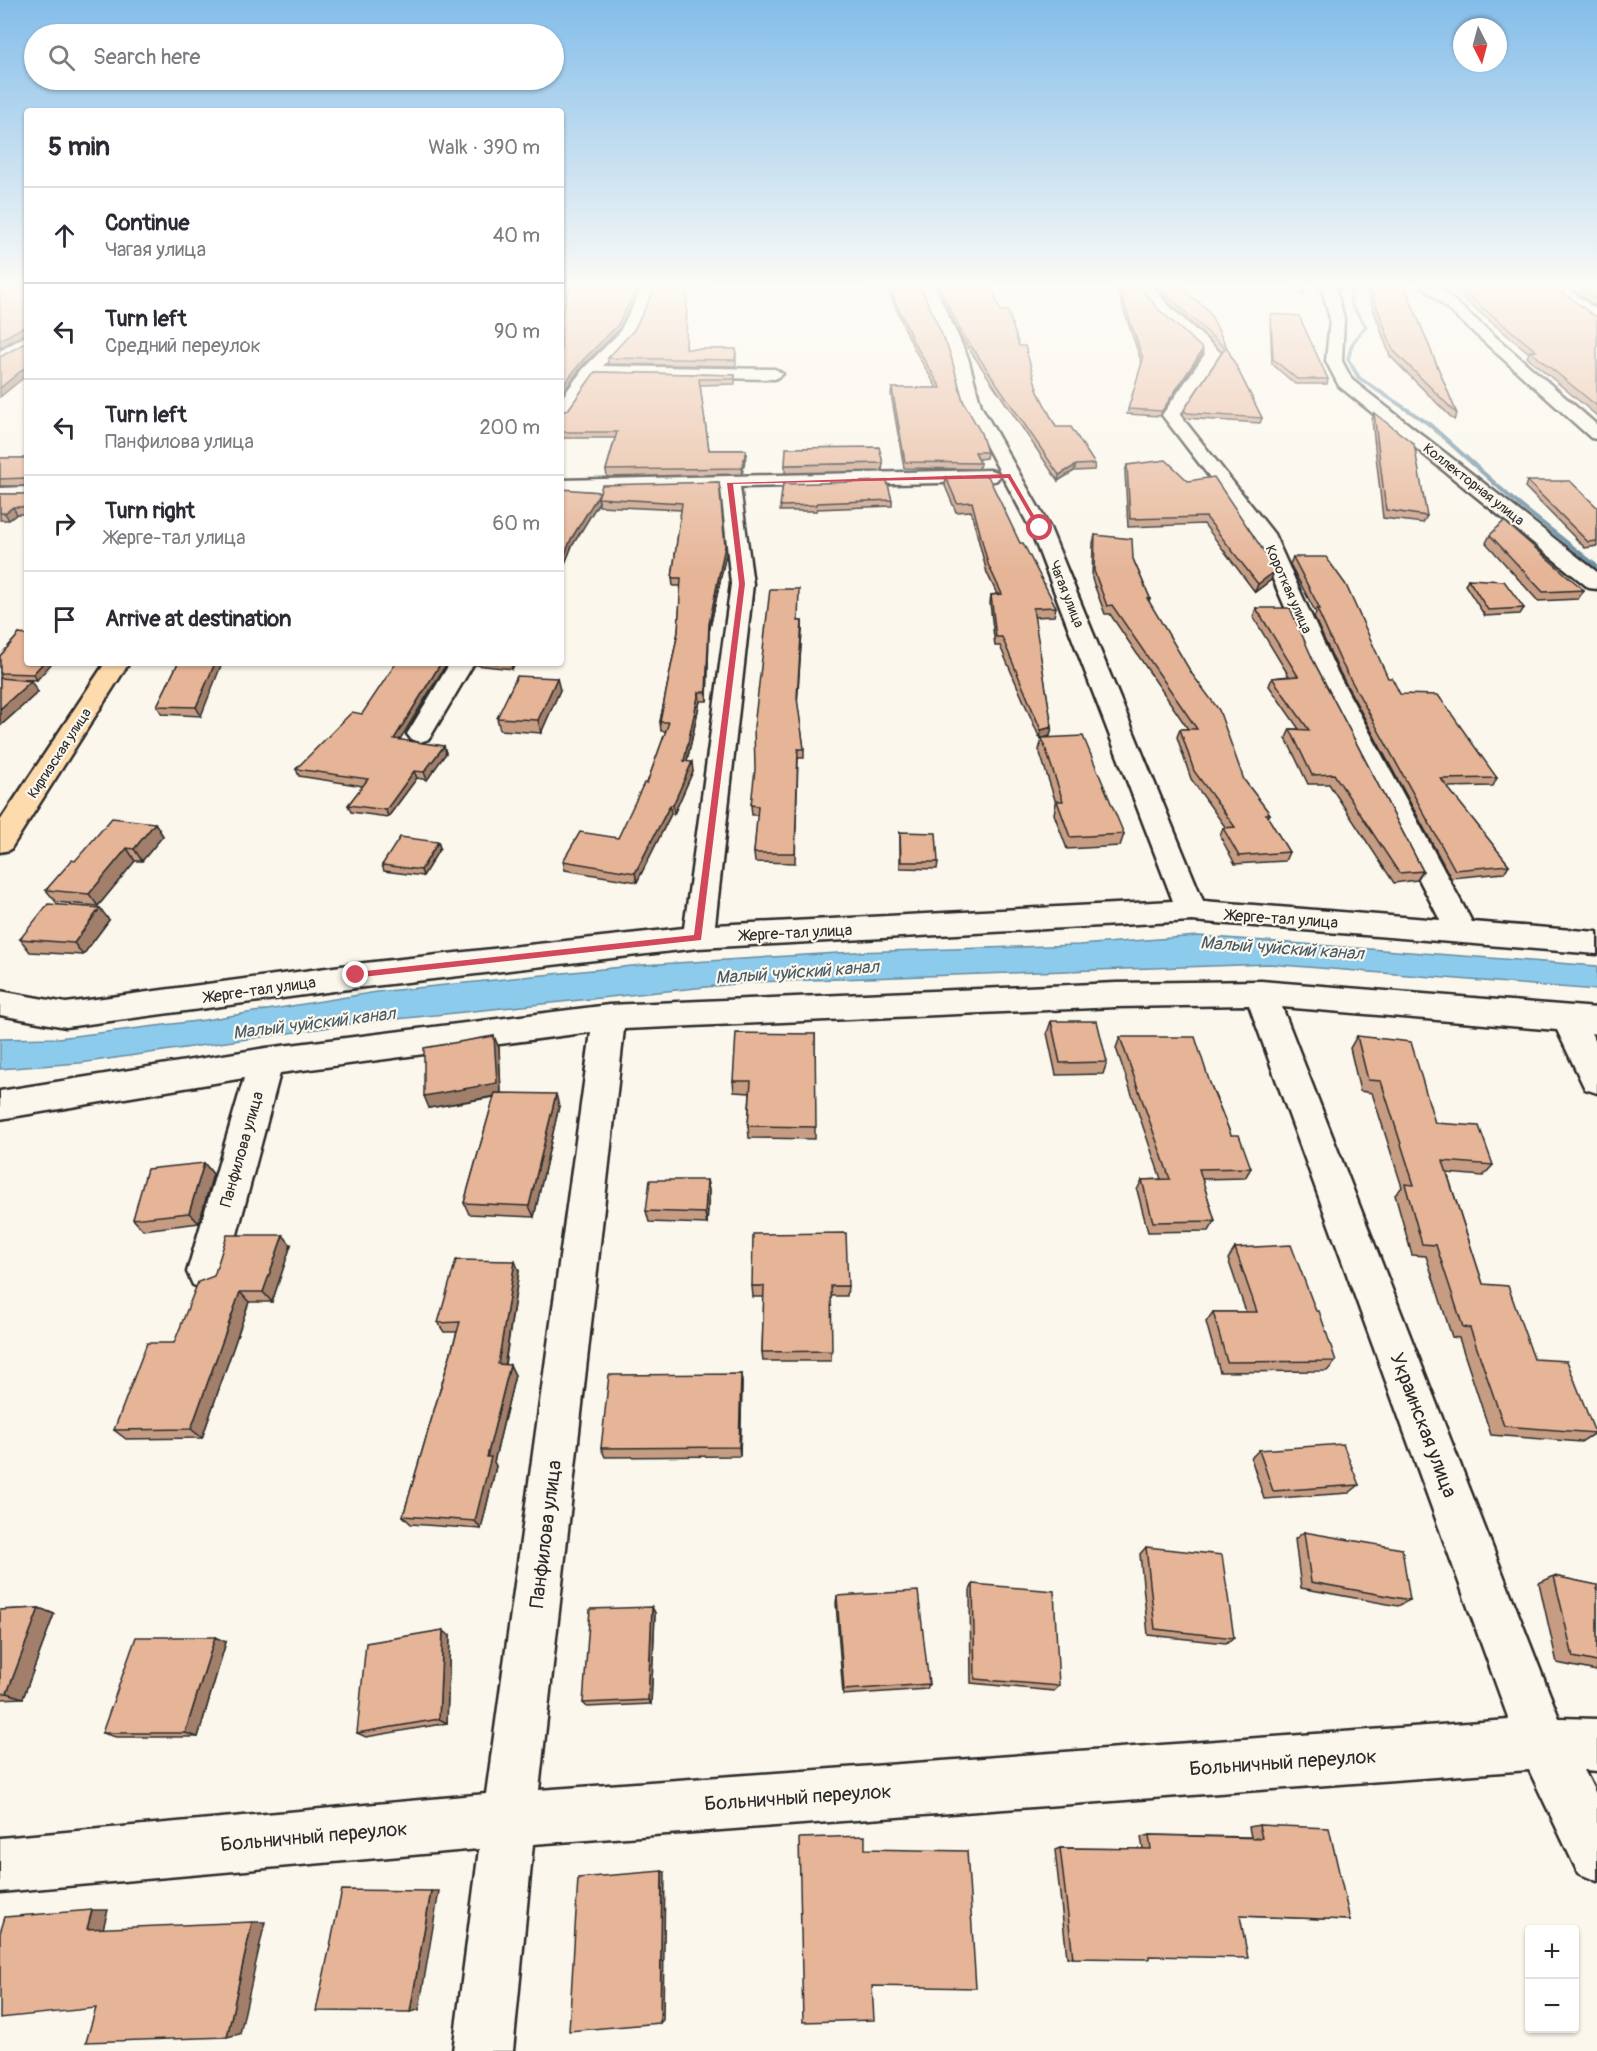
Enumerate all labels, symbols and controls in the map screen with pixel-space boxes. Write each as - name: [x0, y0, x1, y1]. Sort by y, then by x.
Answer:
- north arrow: [1453, 18, 1507, 72]
- search box: [24, 24, 564, 90]
- icon: search: [45, 41, 78, 74]
- text: Search here: [93, 43, 200, 71]
- text: 5 min: [48, 131, 110, 163]
- text: Walk · 390 m: [428, 135, 540, 160]
- text: Continue: [105, 209, 189, 237]
- icon: ahead: [48, 219, 81, 252]
- text: 40 m: [493, 223, 540, 248]
- text: Чагая улица: [105, 237, 206, 262]
- text: Turn left: [105, 305, 187, 333]
- icon: left: [48, 315, 81, 348]
- text: 90 m: [494, 319, 540, 344]
- text: Средний переулок: [105, 333, 261, 358]
- text: Turn left: [105, 401, 187, 429]
- icon: left: [48, 411, 81, 444]
- text: 200 m: [479, 415, 540, 440]
- text: Панфилова улица: [105, 429, 254, 454]
- street label: Коллекторная улица: [1420, 440, 1528, 529]
- text: Turn right: [105, 497, 195, 525]
- icon: right: [48, 507, 81, 540]
- text: 60 m: [493, 511, 540, 536]
- route start: [1026, 514, 1052, 540]
- text: Жерге-тал улица: [105, 525, 245, 550]
- street label: Короткая улица: [1261, 542, 1316, 636]
- street label: Чагая улица: [1045, 558, 1088, 630]
- icon: arrive: [48, 603, 81, 636]
- text: Arrive at destination: [105, 605, 291, 633]
- street label: Киргизская улица: [24, 705, 95, 801]
- street label: Жерге-тал улица: [1222, 905, 1339, 933]
- street label: Жерге-тал улица: [736, 920, 853, 946]
- water label: Малый чуйский канал: [1199, 931, 1366, 966]
- water label: Малый чуйский канал: [715, 955, 881, 990]
- route end: [342, 961, 368, 987]
- street label: Жерге-тал улица: [200, 972, 317, 1008]
- water label: Малый чуйский канал: [231, 1002, 398, 1045]
- street label: Панфилова улица: [216, 1089, 268, 1209]
- street label: Украинская улица: [1384, 1349, 1463, 1501]
- street label: Панфилова улица: [524, 1459, 567, 1609]
- street label: Больничный переулок: [1189, 1743, 1378, 1782]
- street label: Больничный переулок: [704, 1778, 893, 1817]
- street label: Больничный переулок: [219, 1816, 409, 1857]
- map controls: [1525, 1925, 1579, 2033]
- button: +: [1525, 1925, 1579, 1979]
- button: −: [1525, 1979, 1579, 2033]

